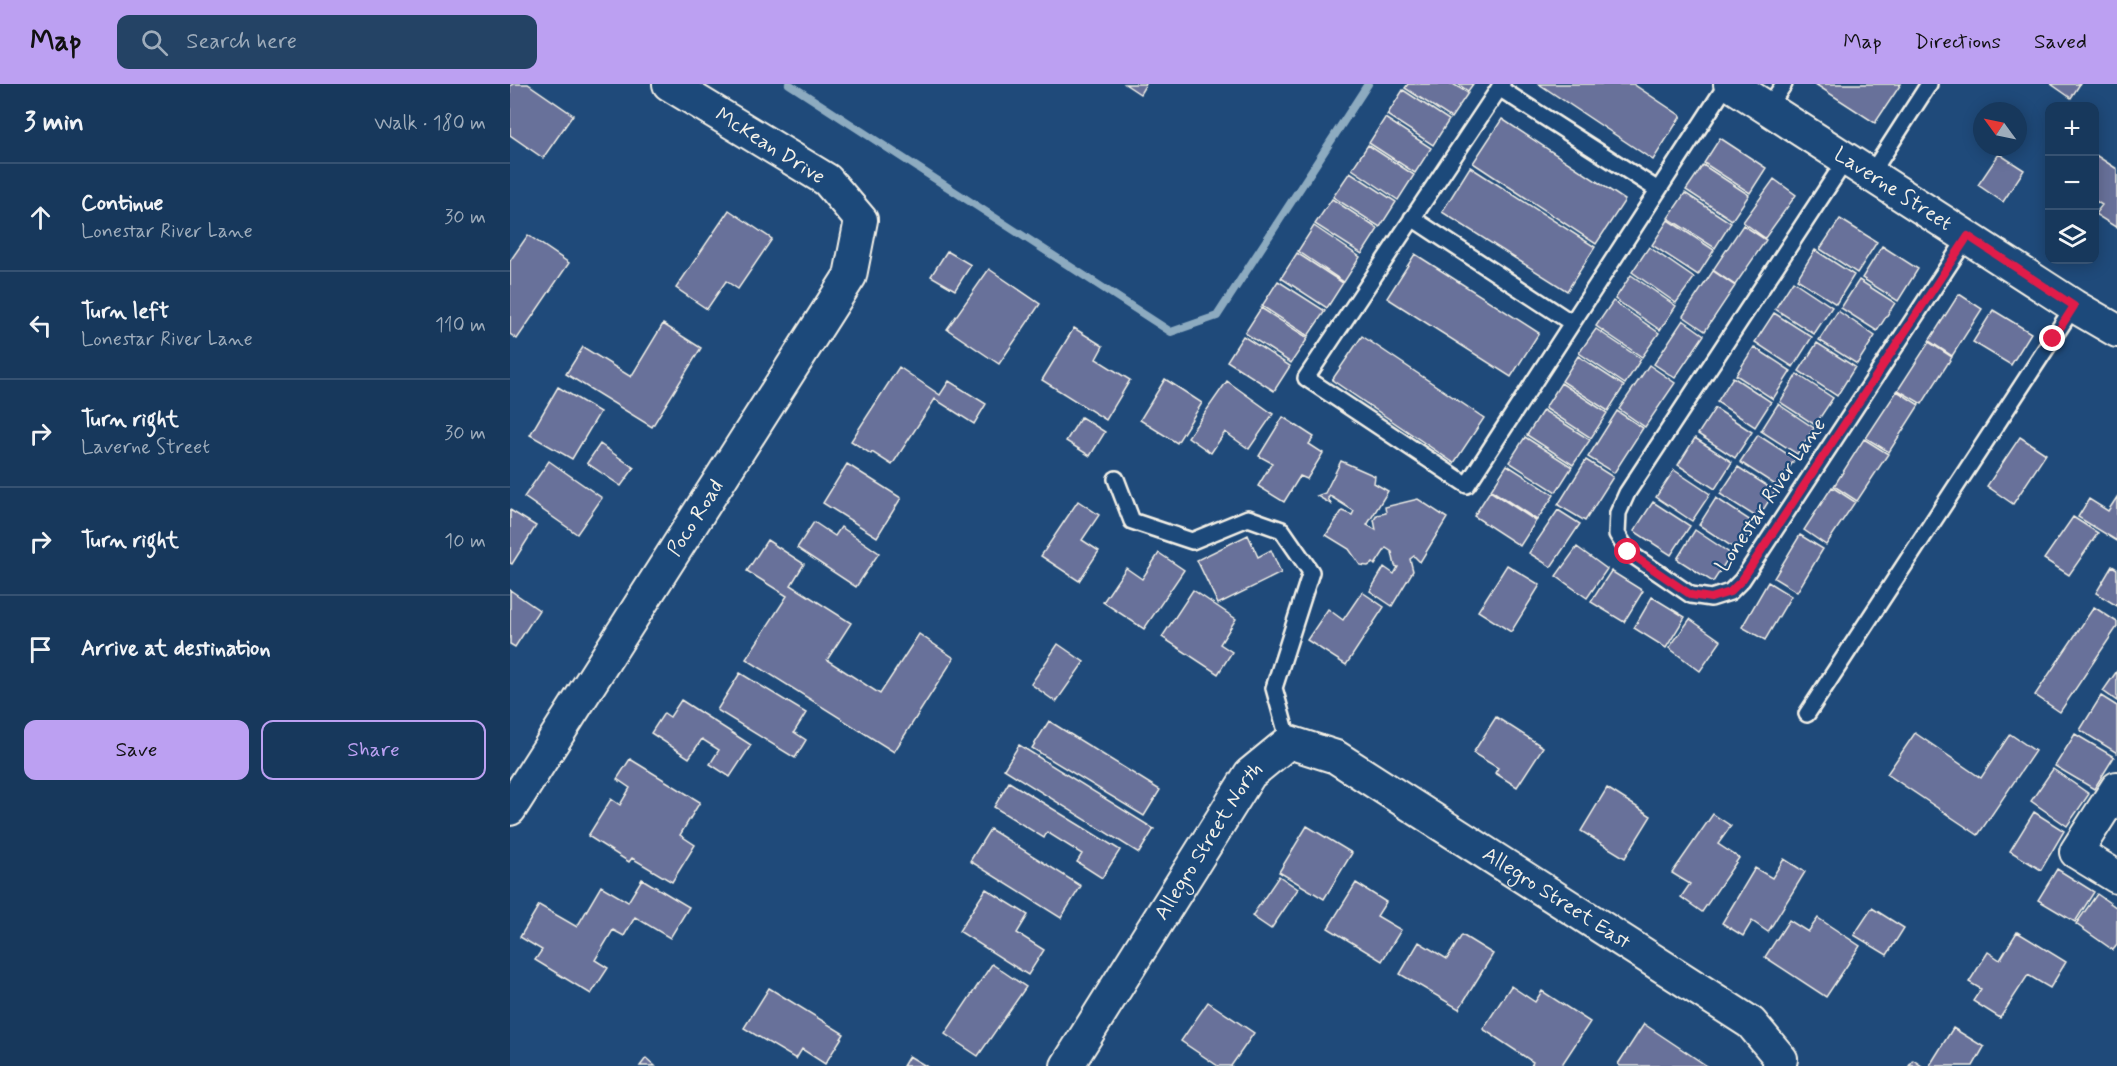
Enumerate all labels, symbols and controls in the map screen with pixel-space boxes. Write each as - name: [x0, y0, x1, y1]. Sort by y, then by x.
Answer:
- search box: [117, 15, 537, 69]
- text: Map: [30, 24, 81, 61]
- icon: search: [138, 26, 171, 59]
- text: Search here: [186, 28, 297, 56]
- text: Map: [1843, 28, 1882, 56]
- text: Directions: [1915, 28, 2001, 56]
- text: Saved: [2034, 28, 2087, 56]
- street label: McKean Drive: [710, 101, 830, 191]
- north arrow: [1973, 102, 2027, 156]
- map controls: [2045, 102, 2099, 264]
- button: +: [2045, 102, 2099, 156]
- text: 3 min: [24, 106, 84, 140]
- text: Walk · 180 m: [374, 110, 486, 137]
- street label: Laverne Street: [1829, 141, 1958, 238]
- button: −: [2045, 156, 2099, 210]
- text: Continue: [81, 190, 163, 218]
- icon: ahead: [24, 201, 57, 234]
- text: 30 m: [444, 204, 486, 231]
- button: layers: [2045, 210, 2099, 264]
- text: Lonestar River Lane: [81, 218, 253, 245]
- text: Turn left: [81, 298, 169, 326]
- icon: left: [24, 309, 57, 342]
- text: 110 m: [435, 312, 486, 339]
- route end: [2039, 325, 2065, 351]
- text: Lonestar River Lane: [81, 326, 253, 353]
- text: Turn right: [81, 406, 179, 434]
- street label: Lonestar River Lane: [1709, 412, 1833, 578]
- icon: right: [24, 417, 57, 450]
- text: 30 m: [444, 420, 486, 447]
- text: Laverne Street: [81, 434, 210, 461]
- street label: Poco Road: [661, 474, 730, 562]
- icon: right: [24, 525, 57, 558]
- text: Turn right: [81, 527, 179, 555]
- text: 10 m: [444, 528, 486, 555]
- route start: [1614, 538, 1640, 564]
- icon: arrive: [24, 633, 57, 666]
- text: Arrive at destination: [81, 635, 271, 663]
- button: Save: [24, 720, 249, 780]
- button: Share: [261, 720, 486, 780]
- street label: Allegro Street North: [1148, 755, 1269, 925]
- street label: Allegro Street East: [1477, 840, 1636, 956]

